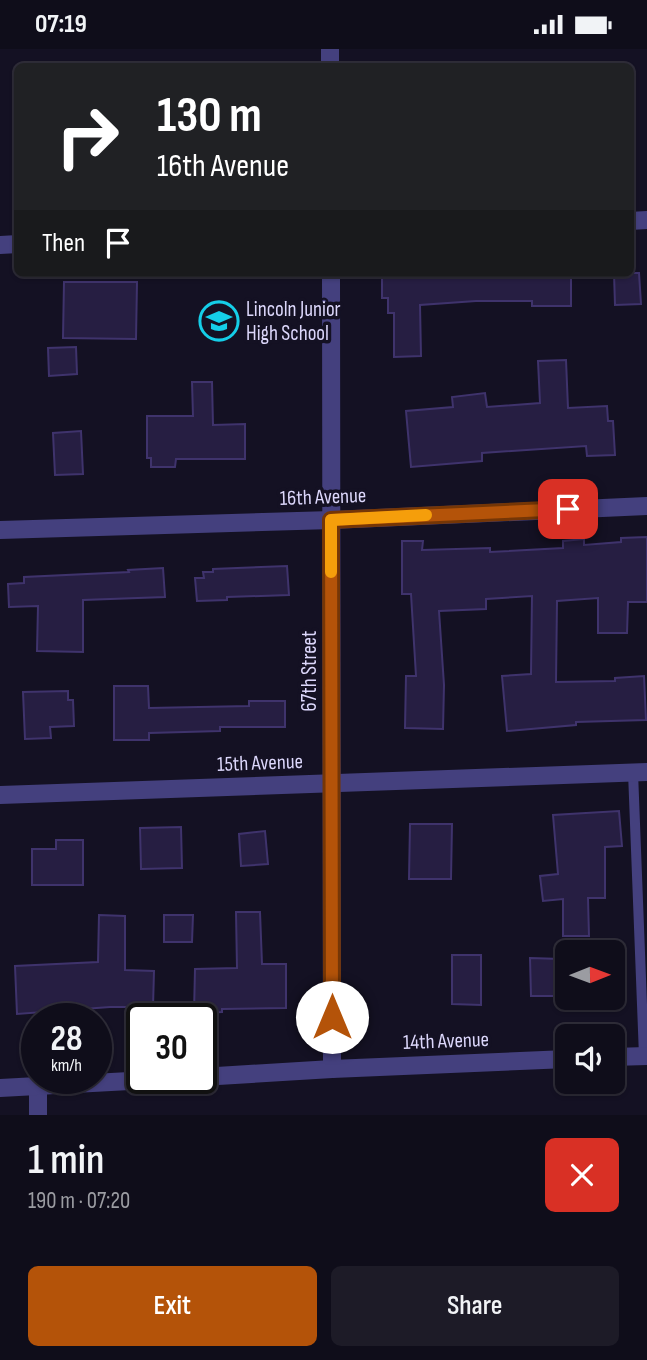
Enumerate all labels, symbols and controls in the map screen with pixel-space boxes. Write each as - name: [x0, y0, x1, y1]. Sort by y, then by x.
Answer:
- text: 07:19: [35, 9, 87, 40]
- text: 130 m: [157, 87, 262, 146]
- icon: right: [42, 91, 133, 182]
- text: 16th Avenue: [157, 147, 289, 186]
- icon: arrive: [99, 224, 137, 262]
- text: Then: [42, 228, 85, 259]
- place label: Lincoln Junior High School: [246, 297, 341, 346]
- school or university icon: Lincoln Junior High School: [198, 300, 240, 342]
- pin: [538, 479, 598, 539]
- street label: 16th Avenue: [279, 483, 367, 511]
- icon: arrive: [549, 490, 587, 528]
- street label: 67th Street: [297, 631, 322, 711]
- street label: 15th Avenue: [217, 749, 303, 777]
- north arrow: [555, 940, 625, 1010]
- map controls: [555, 940, 625, 1094]
- position arrow: [295, 980, 369, 1054]
- speed limit sign: 30: [126, 1003, 217, 1094]
- text: 28: [51, 1018, 82, 1061]
- button: sound: [555, 1024, 625, 1094]
- street label: 14th Avenue: [402, 1027, 490, 1055]
- text: km/h: [51, 1055, 82, 1076]
- text: 1 min: [28, 1135, 104, 1186]
- button: close: [545, 1138, 619, 1212]
- text: 190 m · 07:20: [28, 1187, 130, 1215]
- button: Exit: [28, 1266, 317, 1346]
- button: Share: [331, 1266, 619, 1346]

